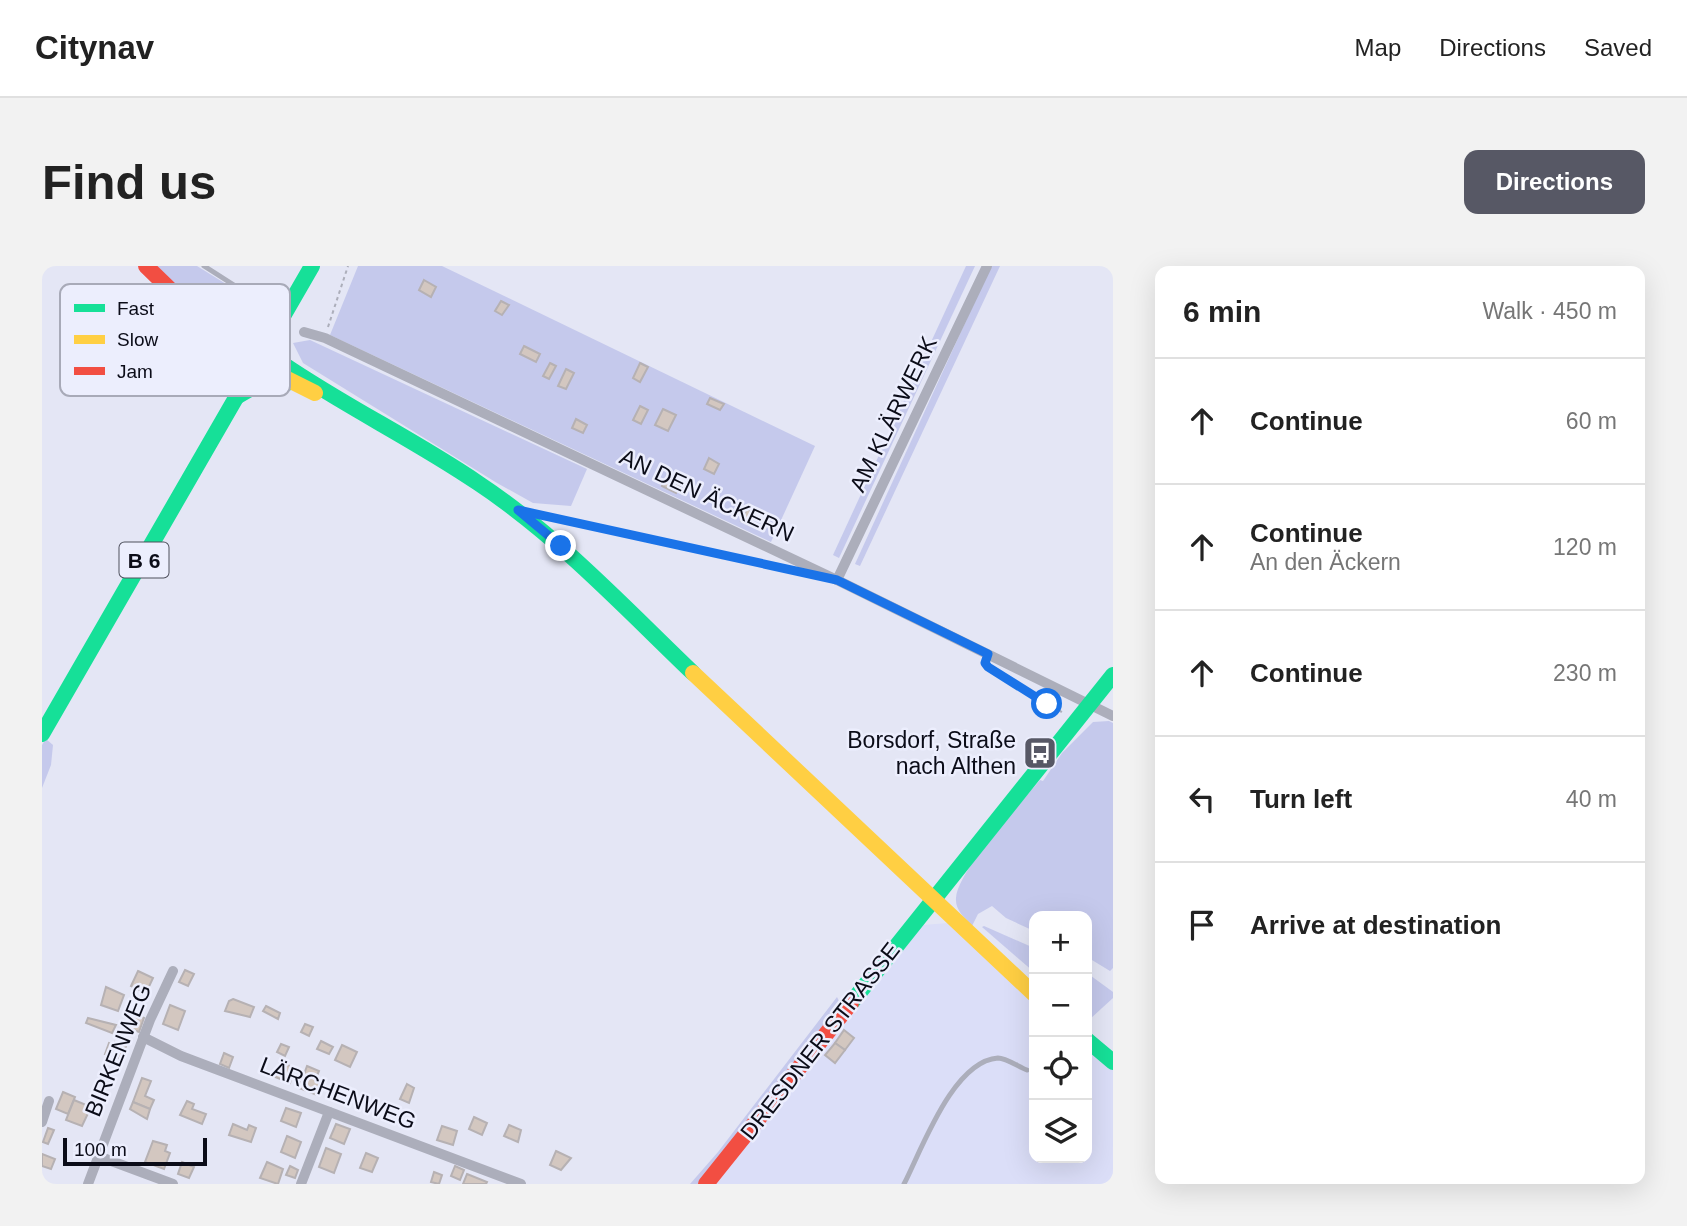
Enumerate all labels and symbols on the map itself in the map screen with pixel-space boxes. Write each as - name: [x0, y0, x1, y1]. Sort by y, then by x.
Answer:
- legend: [60, 284, 290, 396]
- text: Fast: [117, 298, 155, 319]
- text: Slow: [117, 329, 158, 350]
- street label: AM KLÄRWERK: [844, 332, 942, 496]
- text: Jam: [117, 361, 153, 382]
- street label: AN DEN ÄCKERN: [616, 443, 798, 547]
- route end: [545, 530, 576, 561]
- road number: B 6: [120, 542, 168, 578]
- route start: [1031, 688, 1062, 719]
- place label: Borsdorf, Straße nach Althen: [847, 727, 1016, 779]
- bus stop icon: Borsdorf, Straße nach Althen: [1021, 734, 1059, 772]
- street label: DRESDNER STRASSE: [735, 937, 905, 1145]
- street label: BIRKENWEG: [80, 980, 156, 1120]
- street label: LÄRCHENWEG: [256, 1051, 420, 1135]
- scale bar: [63, 1135, 206, 1167]

